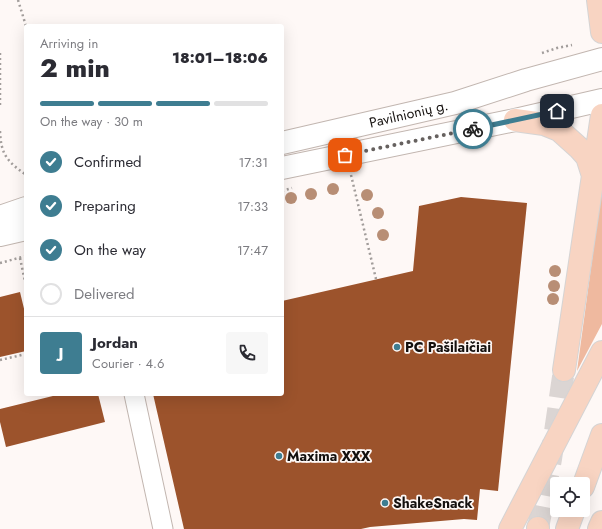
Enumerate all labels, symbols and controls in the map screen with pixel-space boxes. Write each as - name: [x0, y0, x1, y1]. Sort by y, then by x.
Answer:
- text: Arriving in: [40, 34, 98, 53]
- text: 18:01–18:06: [172, 47, 268, 69]
- text: 2 min: [40, 49, 110, 87]
- pin: [540, 94, 574, 128]
- street label: Pavilnionių g.: [367, 95, 450, 133]
- icon: home: [546, 100, 568, 122]
- courier: [453, 109, 493, 149]
- text: On the way · 30 m: [40, 112, 143, 131]
- icon: bike: [462, 118, 484, 140]
- pin: [328, 138, 362, 172]
- icon: bag: [334, 144, 356, 166]
- icon: check: [40, 151, 62, 173]
- text: Confirmed: [74, 151, 142, 173]
- text: 17:31: [238, 153, 268, 172]
- icon: check: [40, 195, 62, 217]
- text: Preparing: [74, 195, 136, 217]
- text: 17:33: [237, 197, 268, 216]
- icon: check: [40, 239, 62, 261]
- text: On the way: [74, 239, 146, 261]
- text: 17:47: [237, 241, 268, 260]
- text: Delivered: [74, 283, 135, 305]
- text: Jordan: [92, 332, 138, 354]
- button: phone: [226, 332, 268, 374]
- place label: PC Pašilaičiai: [405, 337, 491, 357]
- text: J: [59, 342, 63, 364]
- marker: PC Pašilaičiai: [392, 342, 402, 352]
- text: Courier · 4.6: [92, 354, 165, 373]
- place label: Maxima XXX: [287, 446, 371, 466]
- marker: Maxima XXX: [274, 451, 284, 461]
- map controls: [550, 477, 590, 517]
- button: locate: [550, 477, 590, 517]
- place label: ShakeSnack: [393, 493, 473, 513]
- marker: ShakeSnack: [380, 498, 390, 508]

